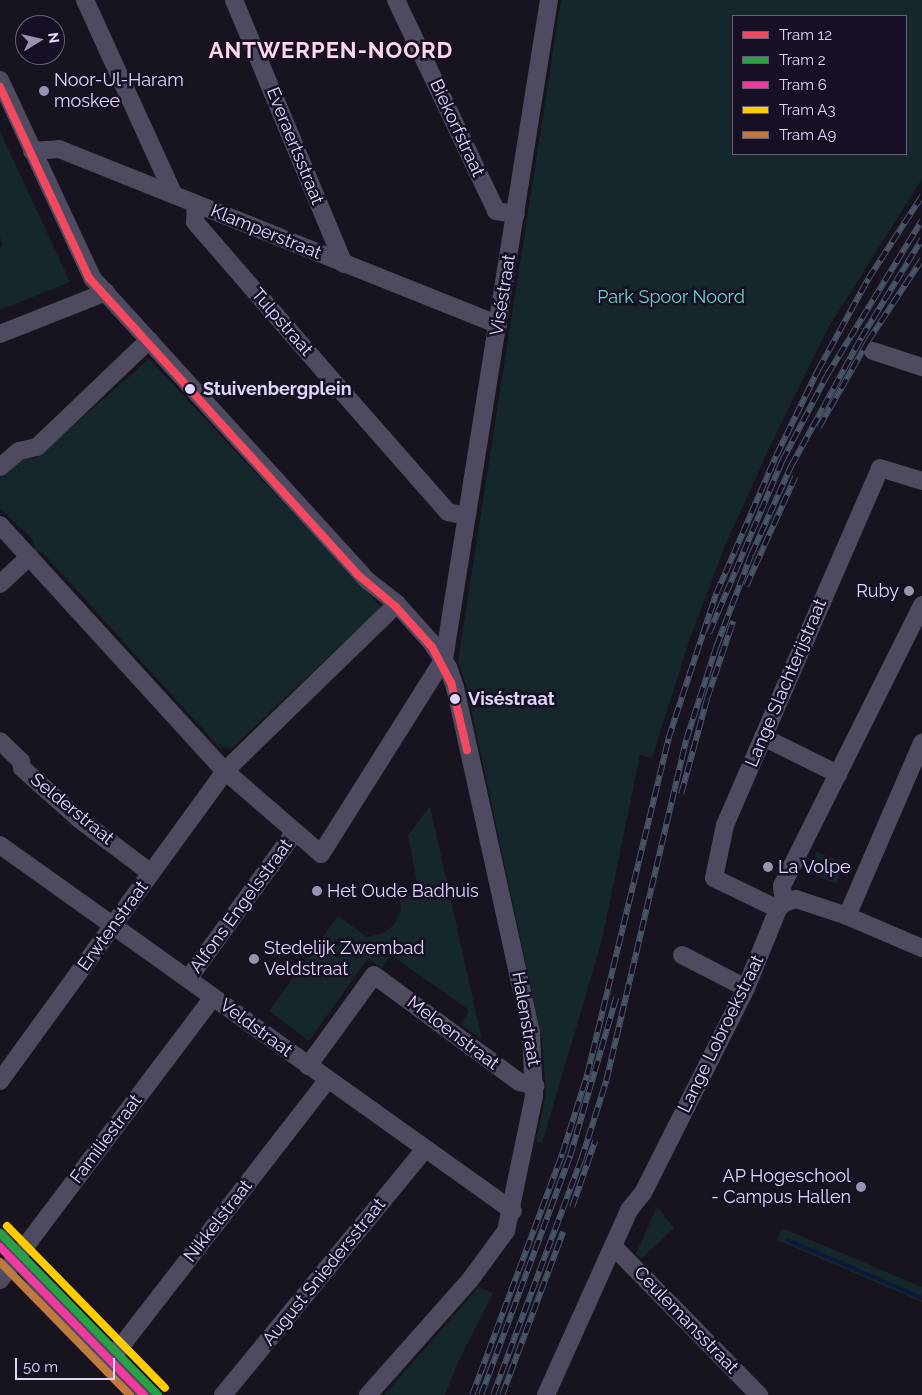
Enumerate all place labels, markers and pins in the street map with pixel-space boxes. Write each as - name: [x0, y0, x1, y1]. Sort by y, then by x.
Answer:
- place label: Noor-Ul-Haram moskee: [54, 70, 184, 112]
- marker: Noor-Ul-Haram moskee: [38, 85, 50, 97]
- place label: Stuivenbergplein: [203, 378, 352, 400]
- marker: Stuivenbergplein: [181, 380, 199, 398]
- place label: Ruby: [856, 580, 899, 602]
- marker: Ruby: [903, 585, 915, 597]
- place label: Viséstraat: [468, 688, 555, 710]
- marker: Viséstraat: [446, 690, 464, 708]
- place label: La Volpe: [778, 856, 851, 878]
- marker: La Volpe: [762, 861, 774, 873]
- place label: Het Oude Badhuis: [327, 880, 479, 902]
- marker: Het Oude Badhuis: [311, 885, 323, 897]
- place label: Stedelijk Zwembad Veldstraat: [264, 938, 425, 981]
- marker: Stedelijk Zwembad Veldstraat: [248, 953, 260, 965]
- place label: AP Hogeschool - Campus Hallen: [711, 1166, 851, 1208]
- marker: AP Hogeschool - Campus Hallen: [855, 1181, 867, 1193]

